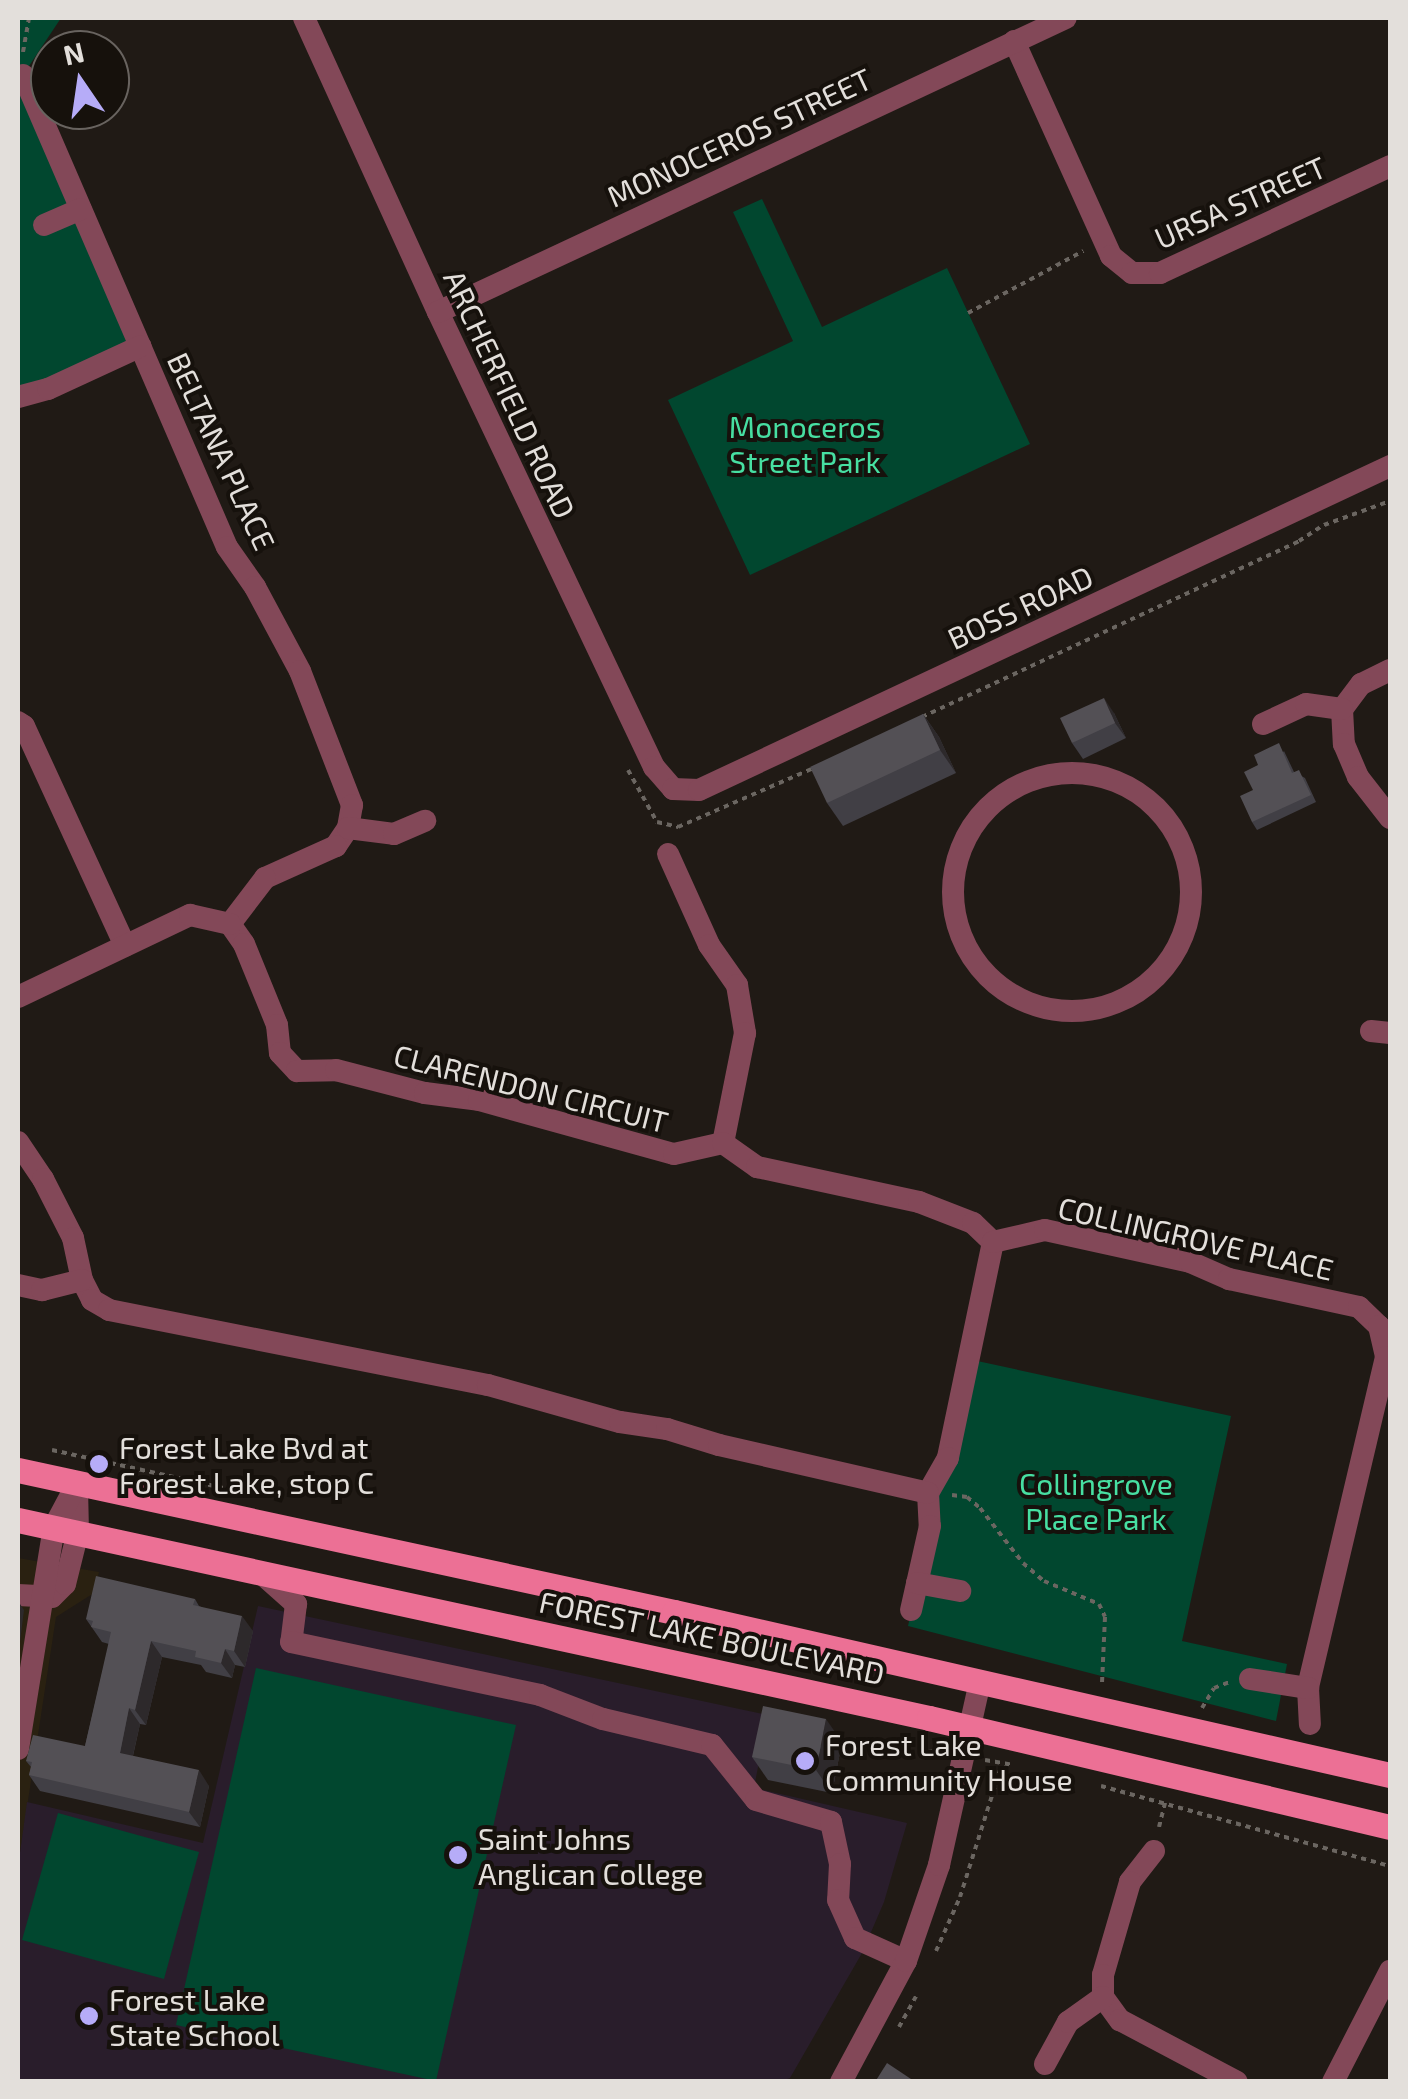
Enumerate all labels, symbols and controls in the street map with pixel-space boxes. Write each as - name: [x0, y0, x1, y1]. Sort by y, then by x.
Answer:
- north arrow: [30, 30, 130, 130]
- text: N: [60, 34, 87, 72]
- street label: MONOCEROS STREET: [601, 60, 877, 214]
- street label: URSA STREET: [1148, 148, 1332, 256]
- street label: ARCHERFIELD ROAD: [437, 264, 583, 524]
- street label: BELTANA PLACE: [160, 346, 284, 556]
- park label: Monoceros Street Park: [729, 408, 881, 478]
- street label: BOSS ROAD: [942, 558, 1098, 656]
- street label: CLARENDON CIRCUIT: [390, 1037, 672, 1139]
- street label: COLLINGROVE PLACE: [1055, 1189, 1337, 1287]
- place label: Forest Lake Bvd at Forest Lake, stop C: [119, 1429, 374, 1500]
- marker: Forest Lake Bvd at Forest Lake, stop C: [88, 1453, 110, 1475]
- park label: Collingrove Place Park: [1019, 1465, 1173, 1536]
- street label: FOREST LAKE BOULEVARD: [536, 1583, 888, 1691]
- place label: Forest Lake Community House: [825, 1726, 1073, 1796]
- marker: Forest Lake Community House: [794, 1750, 816, 1772]
- place label: Saint Johns Anglican College: [478, 1820, 703, 1890]
- marker: Saint Johns Anglican College: [447, 1844, 469, 1866]
- place label: Forest Lake State School: [109, 1981, 280, 2052]
- marker: Forest Lake State School: [78, 2005, 100, 2027]

